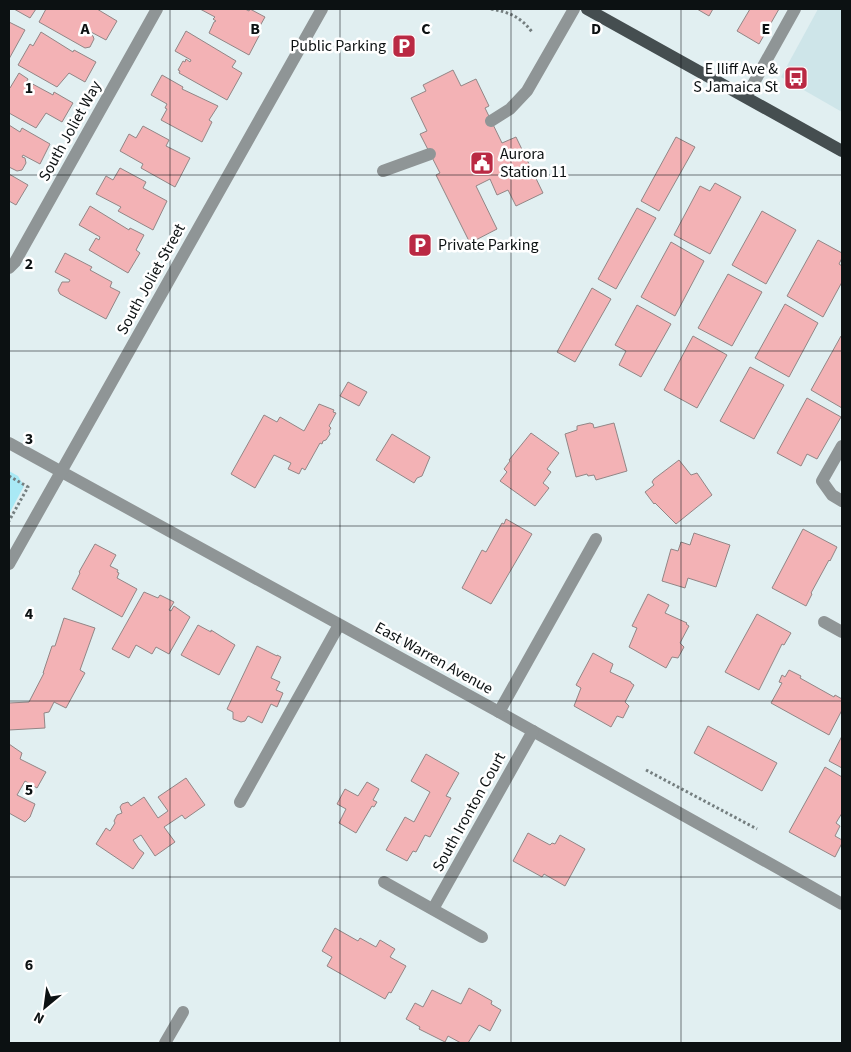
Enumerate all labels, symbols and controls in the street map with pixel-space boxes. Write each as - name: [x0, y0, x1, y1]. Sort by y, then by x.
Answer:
- text: A: [79, 18, 90, 40]
- text: B: [250, 18, 260, 40]
- text: C: [421, 18, 431, 40]
- text: D: [591, 18, 601, 40]
- text: E: [762, 18, 770, 40]
- parking icon: Public Parking: [391, 33, 417, 59]
- place label: Public Parking: [290, 35, 386, 57]
- place label: E Iliff Ave & S Jamaica St: [693, 58, 779, 98]
- bus stop icon: E Iliff Ave & S Jamaica St: [783, 65, 809, 91]
- street label: South Joliet Way: [33, 76, 107, 185]
- text: 1: [25, 77, 33, 99]
- place label: Aurora Station 11: [500, 143, 567, 183]
- public building icon: Aurora Station 11: [469, 150, 495, 176]
- street label: South Joliet Street: [111, 219, 191, 339]
- parking icon: Private Parking: [407, 232, 433, 258]
- place label: Private Parking: [438, 234, 539, 256]
- text: 2: [25, 253, 33, 275]
- text: 3: [25, 428, 33, 450]
- text: 4: [25, 603, 34, 625]
- street label: East Warren Avenue: [371, 616, 497, 700]
- street label: South Ironton Court: [427, 748, 511, 876]
- text: 5: [25, 779, 33, 801]
- text: 6: [25, 954, 33, 976]
- north arrow: [20, 982, 70, 1032]
- text: N: [30, 1006, 48, 1028]

